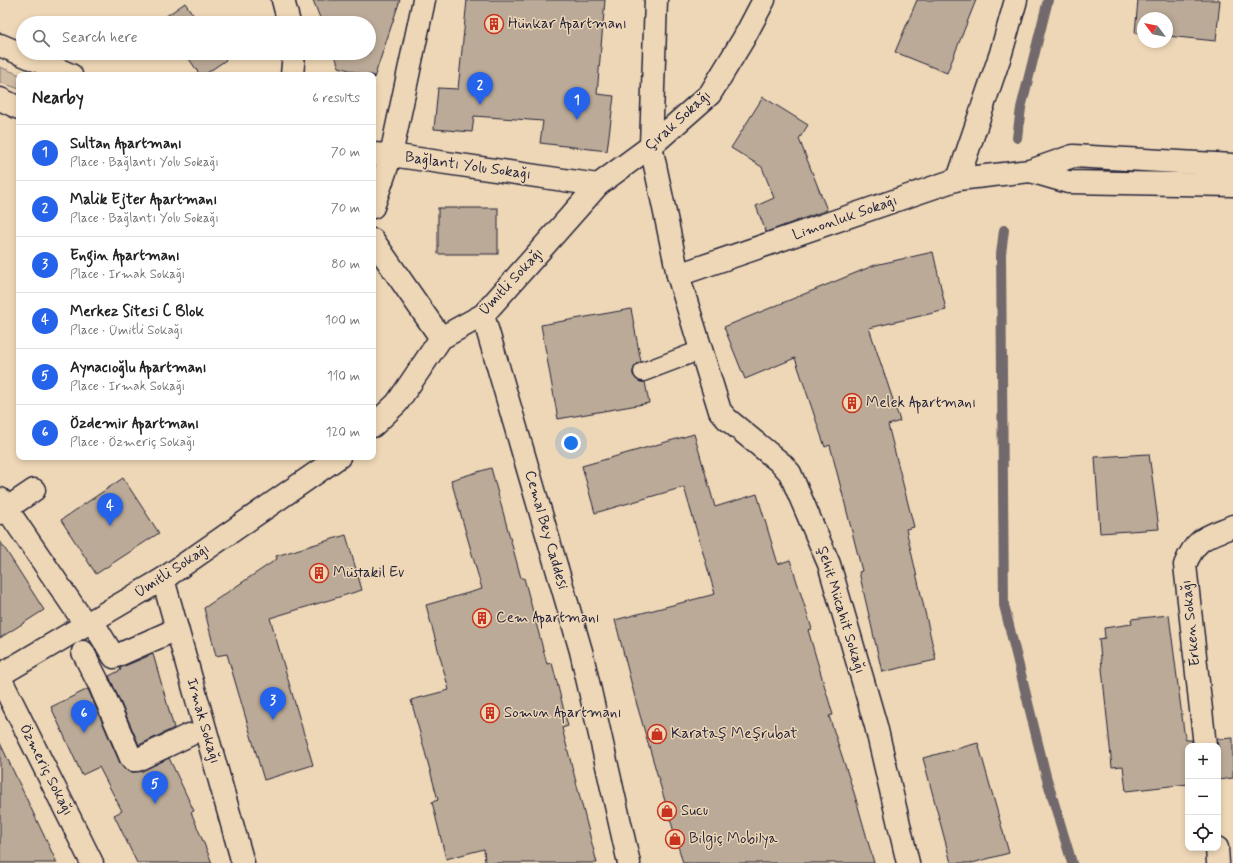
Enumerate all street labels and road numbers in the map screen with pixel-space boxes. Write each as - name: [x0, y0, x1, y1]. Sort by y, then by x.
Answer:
- street label: Çırak Sokağı: [641, 86, 715, 156]
- street label: Bağlantı Yolu Sokağı: [404, 147, 532, 185]
- street label: Limonluk Sokağı: [790, 191, 900, 245]
- street label: Ümitli Sokağı: [474, 244, 548, 320]
- street label: Cemal Bey Caddesi: [519, 468, 573, 592]
- street label: Ümitli Sokağı: [131, 539, 213, 603]
- street label: Şehit Mücahit Sokağı: [812, 544, 870, 676]
- street label: Erken Sokağı: [1177, 579, 1205, 667]
- street label: Irmak Sokağı: [181, 676, 225, 766]
- street label: Özmeriç Sokağı: [14, 721, 78, 819]

